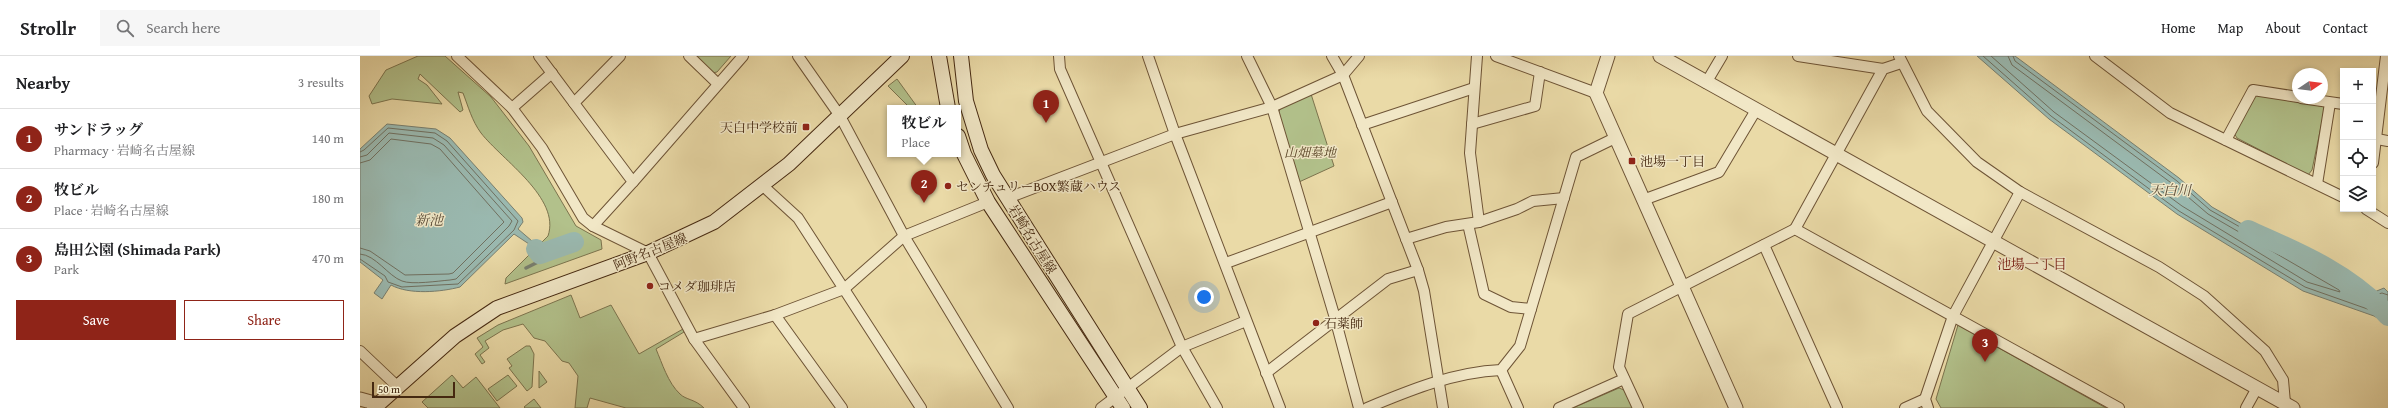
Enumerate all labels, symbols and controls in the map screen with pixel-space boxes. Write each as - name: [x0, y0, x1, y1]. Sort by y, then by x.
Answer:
- search box: [100, 10, 380, 46]
- text: Strollr: [20, 14, 76, 42]
- icon: search: [114, 17, 136, 39]
- text: Search here: [146, 17, 220, 38]
- text: Home: [2161, 18, 2196, 38]
- text: Map: [2218, 18, 2243, 38]
- text: About: [2265, 18, 2301, 38]
- text: Contact: [2323, 18, 2368, 38]
- north arrow: [2292, 68, 2328, 104]
- map controls: [2340, 68, 2376, 212]
- button: +: [2340, 68, 2376, 104]
- text: Nearby: [16, 70, 70, 95]
- text: 3 results: [298, 73, 344, 92]
- pin: 1: [1033, 90, 1059, 123]
- button: −: [2340, 104, 2376, 140]
- popup: [887, 105, 961, 157]
- text: 牧ビル: [901, 112, 947, 133]
- place label: 天白中学校前: [720, 118, 798, 137]
- text: サンドラッグ: [54, 119, 143, 140]
- marker: 天白中学校前: [801, 122, 811, 132]
- text: 1: [26, 129, 32, 148]
- text: 140 m: [312, 129, 344, 148]
- text: Place: [901, 133, 930, 152]
- button: locate: [2340, 140, 2376, 176]
- text: Pharmacy · 岩崎名古屋線: [54, 141, 195, 160]
- park label: 山畑墓地: [1284, 143, 1338, 162]
- place label: 池場一丁目: [1640, 152, 1705, 171]
- marker: 池場一丁目: [1627, 156, 1637, 166]
- pin: 2: [911, 170, 937, 203]
- button: layers: [2340, 176, 2376, 212]
- place label: センチュリーBOX繁蔵ハウス: [956, 177, 1121, 196]
- text: 牧ビル: [54, 179, 99, 200]
- water label: 天白川: [2149, 180, 2193, 200]
- marker: センチュリーBOX繁蔵ハウス: [943, 181, 953, 191]
- text: 2: [26, 189, 32, 208]
- text: 180 m: [312, 189, 344, 208]
- text: Place · 岩崎名古屋線: [54, 201, 169, 220]
- street label: 岩崎名古屋線: [1004, 201, 1061, 277]
- water label: 新池: [415, 210, 445, 230]
- street label: 阿野名古屋線: [610, 228, 690, 275]
- text: 島田公園 (Shimada Park): [54, 239, 221, 260]
- text: 3: [26, 249, 32, 268]
- text: 470 m: [312, 249, 344, 268]
- district label: 池場一丁目: [1997, 254, 2067, 274]
- text: Park: [54, 260, 79, 279]
- place label: コメダ珈琲店: [658, 277, 736, 296]
- marker: コメダ珈琲店: [645, 281, 655, 291]
- your location: [1194, 287, 1214, 307]
- button: Save: [16, 300, 176, 340]
- button: Share: [184, 300, 344, 340]
- place label: 石薬師: [1324, 314, 1363, 333]
- marker: 石薬師: [1311, 318, 1321, 328]
- pin: 3: [1972, 329, 1998, 362]
- scale bar: [372, 380, 455, 399]
- text: 50 m: [378, 381, 400, 397]

